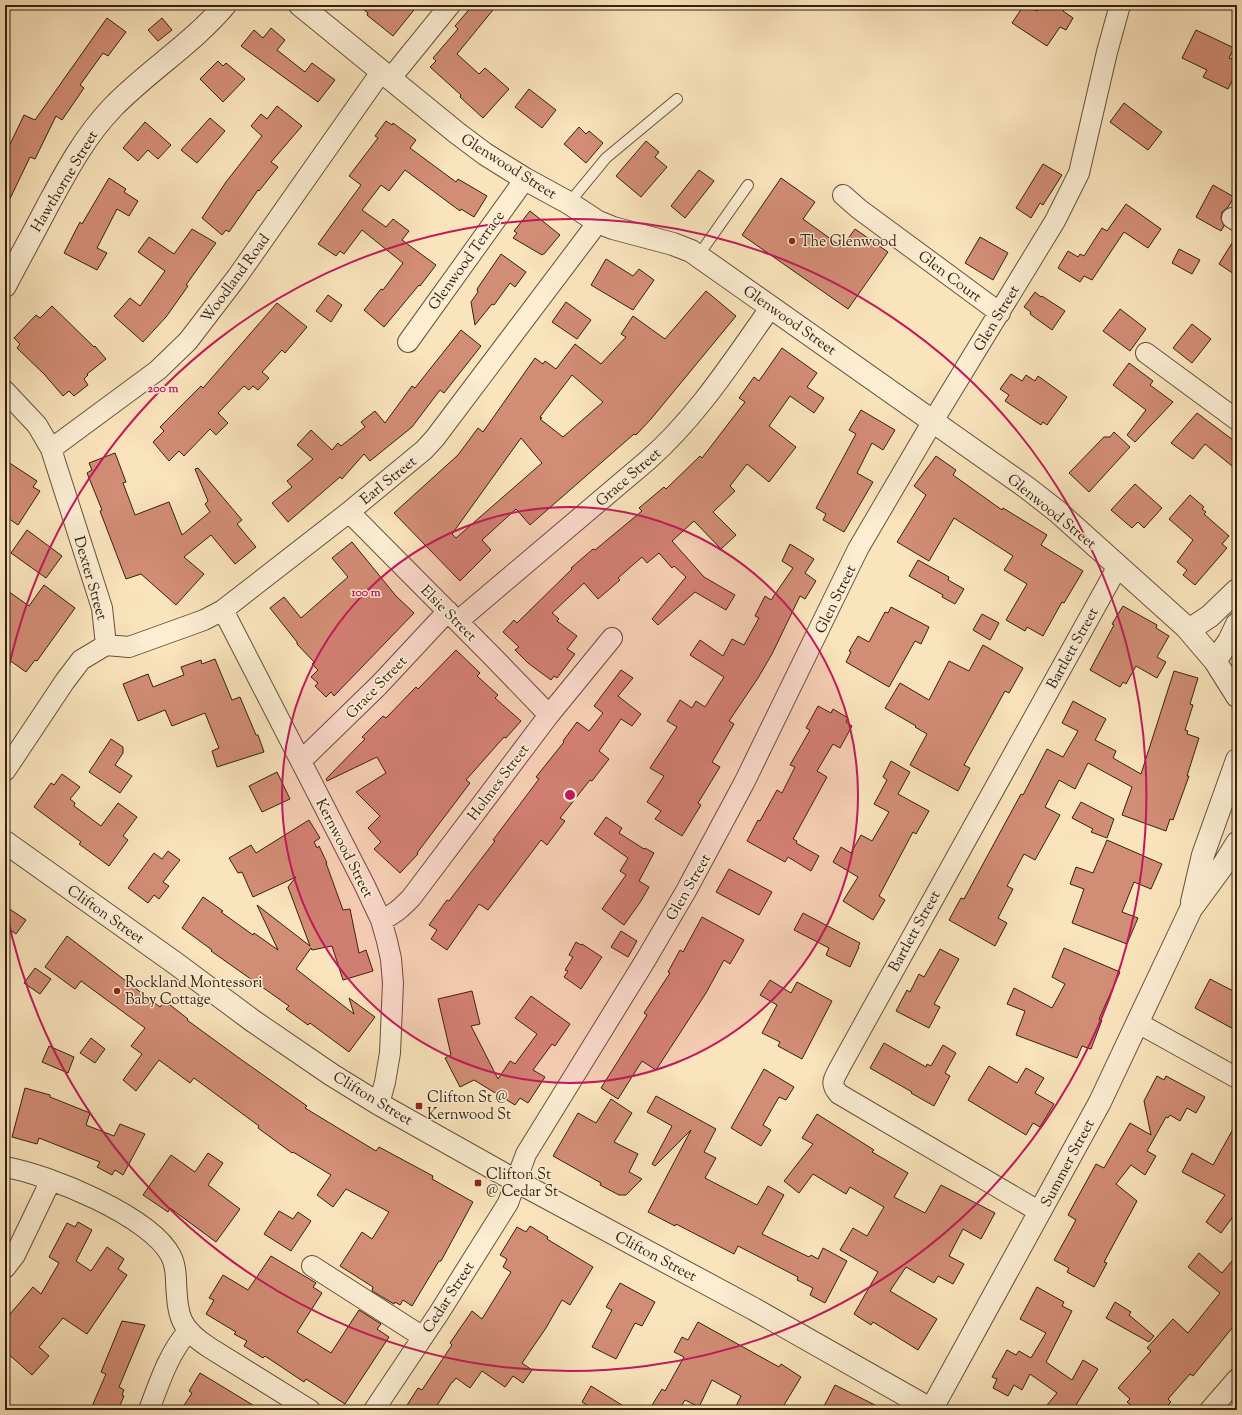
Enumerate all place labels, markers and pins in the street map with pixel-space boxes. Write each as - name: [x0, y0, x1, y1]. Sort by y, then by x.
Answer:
- place label: The Glenwood: [800, 232, 897, 253]
- marker: The Glenwood: [787, 236, 797, 246]
- centre of rings: [563, 788, 577, 802]
- place label: Rockland Montessori Baby Cottage: [125, 973, 262, 1011]
- marker: Rockland Montessori Baby Cottage: [112, 986, 122, 996]
- place label: Clifton St @ Kernwood St: [427, 1088, 511, 1126]
- marker: Clifton St @ Kernwood St: [414, 1101, 424, 1111]
- place label: Clifton St @ Cedar St: [486, 1165, 558, 1203]
- marker: Clifton St @ Cedar St: [473, 1178, 483, 1188]

